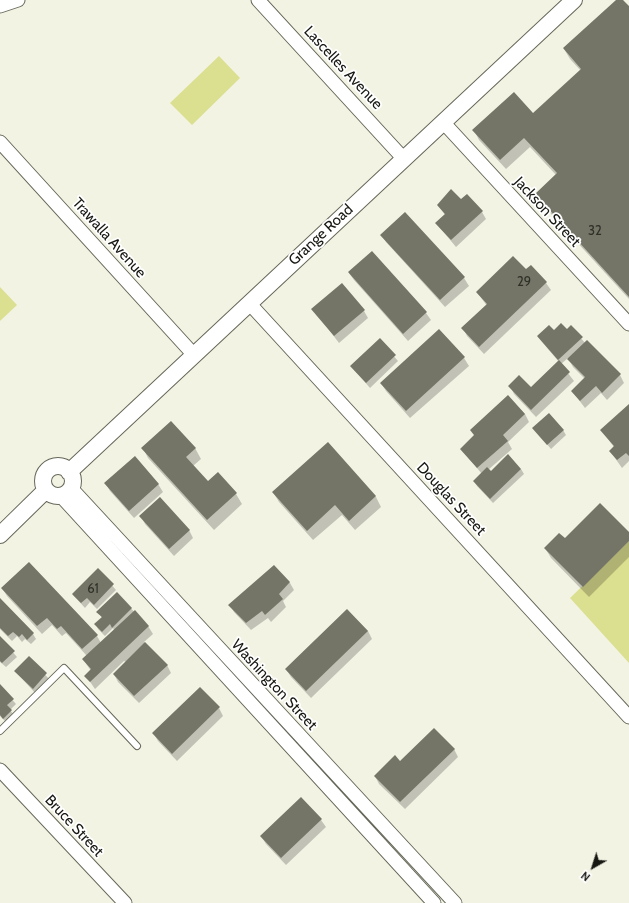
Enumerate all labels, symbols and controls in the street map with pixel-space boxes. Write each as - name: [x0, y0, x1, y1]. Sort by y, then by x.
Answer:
- street label: Lascelles Avenue: [300, 23, 386, 113]
- street label: Jackson Street: [510, 173, 584, 251]
- street label: Trawalla Avenue: [68, 194, 150, 282]
- street label: Grange Road: [285, 201, 357, 269]
- house number: 32: [588, 223, 602, 239]
- house number: 29: [517, 274, 531, 290]
- street label: Douglas Street: [413, 459, 489, 539]
- house number: 61: [87, 581, 99, 597]
- street label: Washington Street: [227, 636, 321, 734]
- street label: Bruce Street: [41, 791, 107, 861]
- north arrow: [573, 847, 613, 887]
- text: N: [578, 868, 593, 884]

